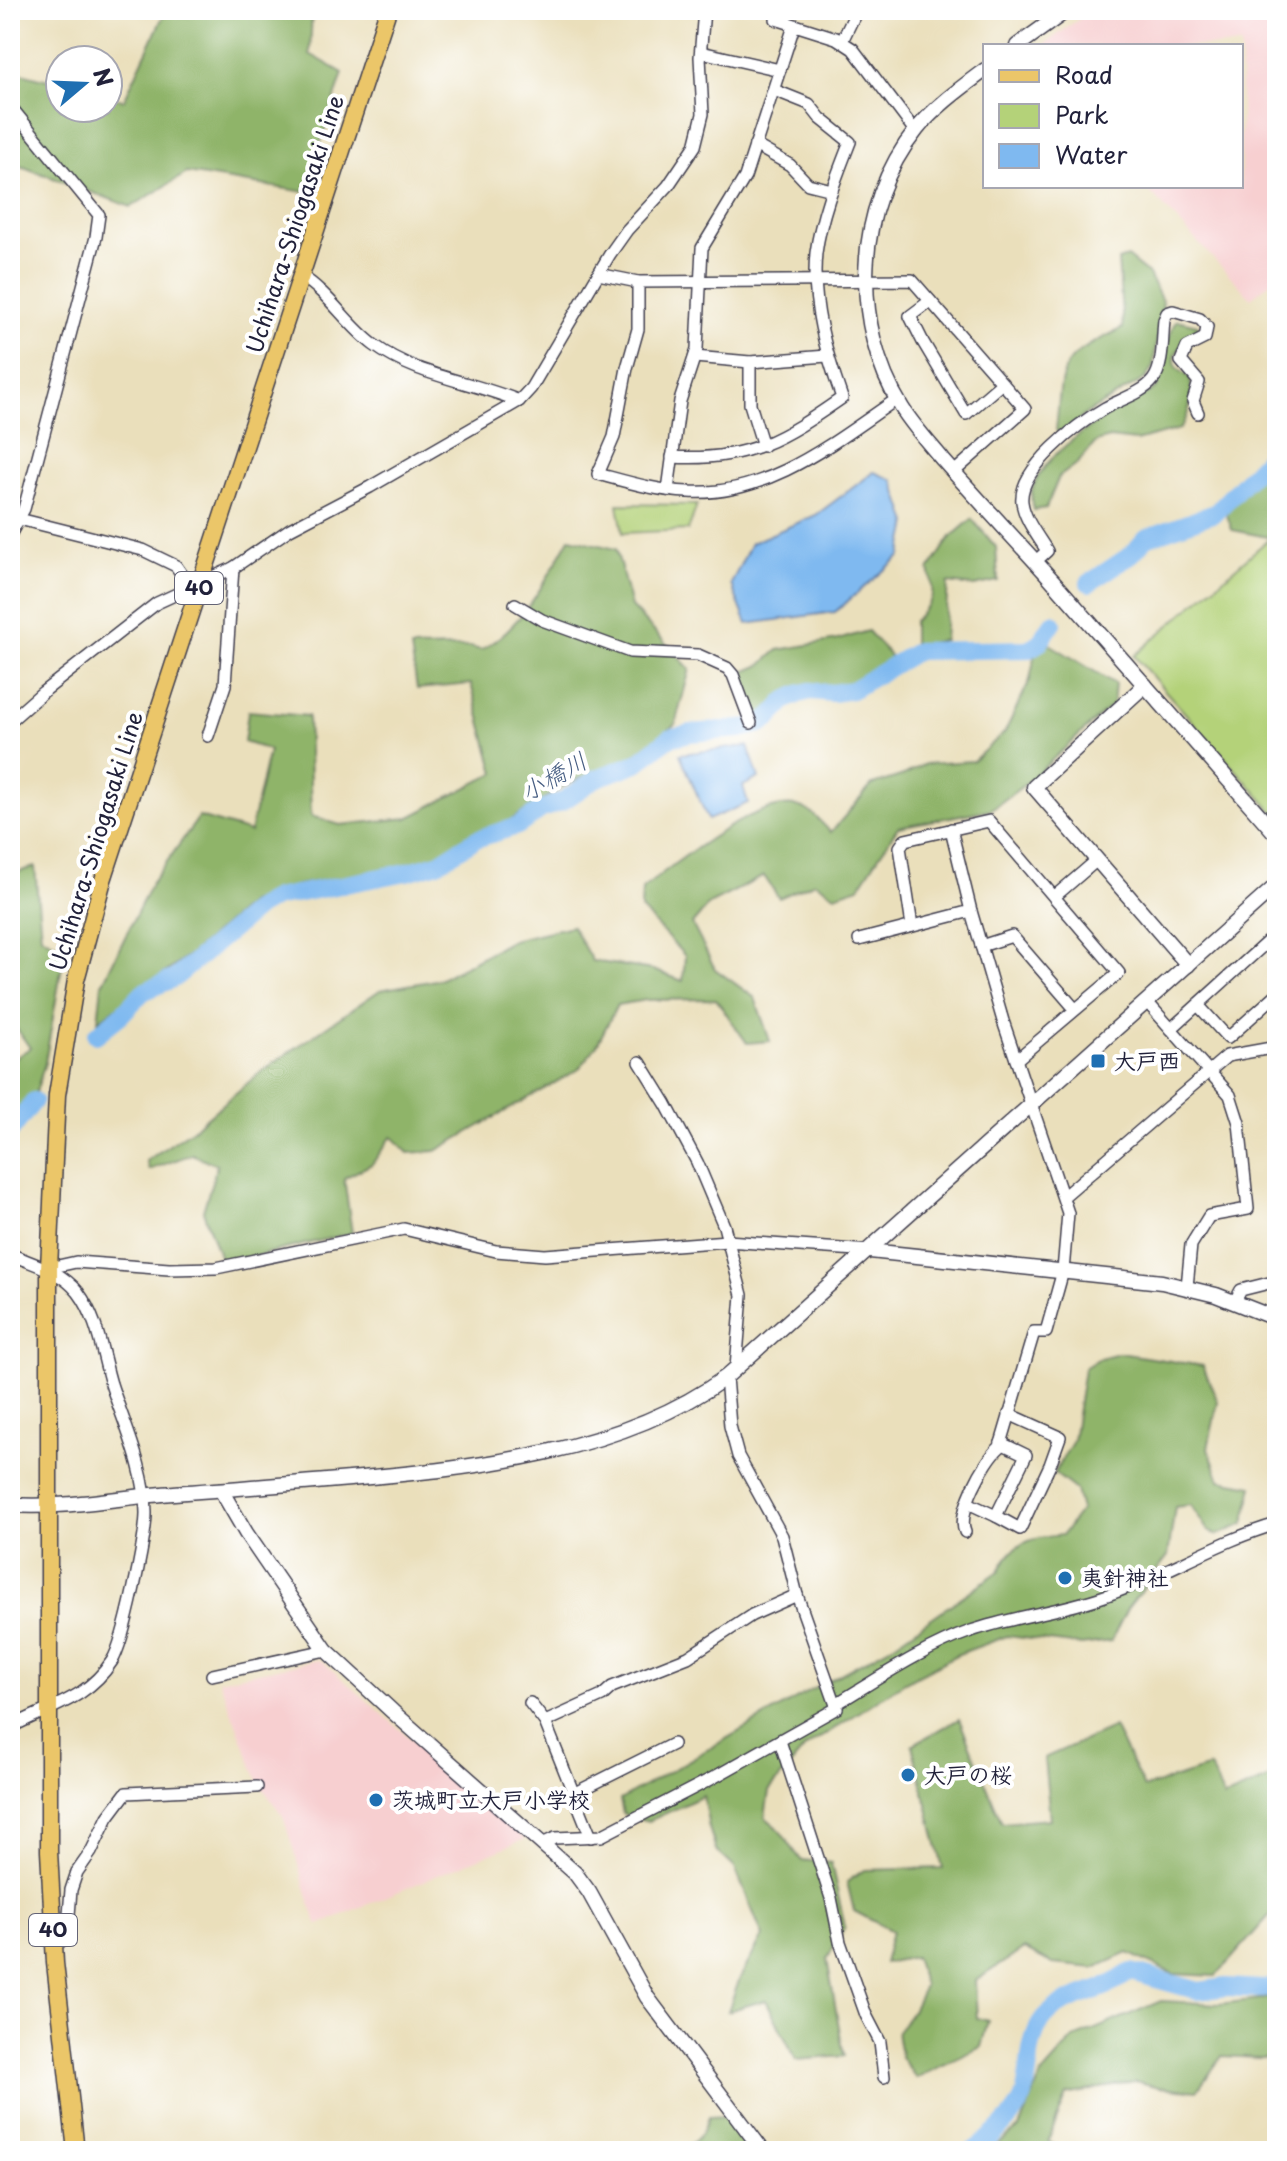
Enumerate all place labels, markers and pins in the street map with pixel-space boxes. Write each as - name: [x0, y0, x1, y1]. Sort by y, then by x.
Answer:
- place label: 大戸西: [1114, 1043, 1180, 1076]
- marker: 大戸西: [1089, 1052, 1107, 1070]
- place label: 夷針神社: [1081, 1560, 1169, 1593]
- marker: 夷針神社: [1056, 1569, 1074, 1587]
- place label: 大戸の桜: [924, 1757, 1012, 1790]
- marker: 大戸の桜: [899, 1766, 917, 1784]
- place label: 茨城町立大戸小学校: [392, 1782, 590, 1815]
- marker: 茨城町立大戸小学校: [367, 1791, 385, 1809]

